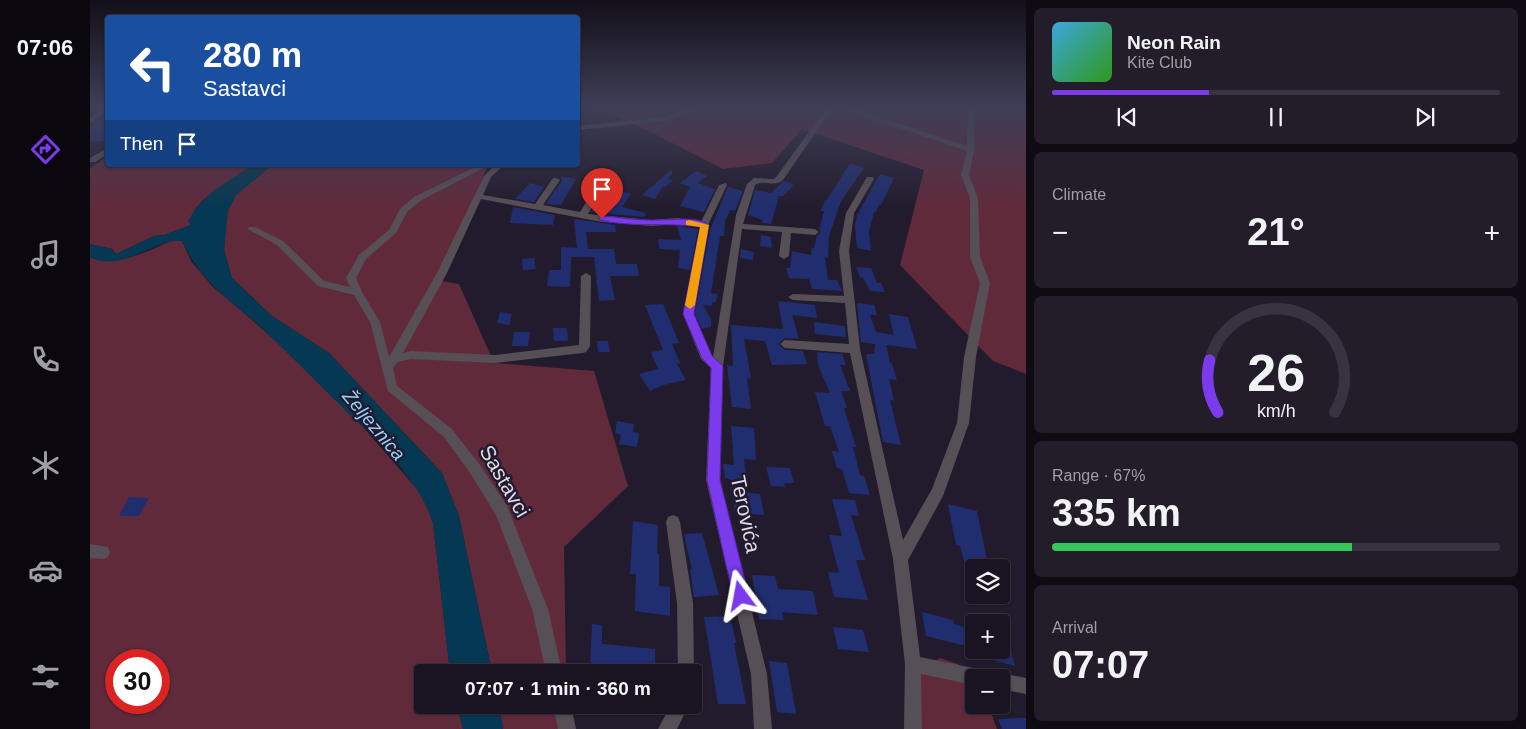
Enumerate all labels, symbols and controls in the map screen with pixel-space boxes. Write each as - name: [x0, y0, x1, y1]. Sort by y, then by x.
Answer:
- text: Neon Rain: [1127, 32, 1221, 53]
- text: 07:06: [17, 35, 73, 60]
- icon: left: [120, 35, 185, 100]
- text: 280 m: [203, 35, 302, 74]
- text: Kite Club: [1127, 54, 1192, 71]
- text: Sastavci: [203, 76, 286, 101]
- icon: previous: [1113, 103, 1141, 131]
- icon: pause: [1262, 103, 1290, 131]
- icon: next: [1411, 103, 1439, 131]
- icon: arrive: [173, 130, 201, 158]
- icon: directions: [28, 132, 63, 167]
- text: Then: [120, 133, 163, 154]
- pin: [581, 168, 623, 219]
- icon: arrive: [588, 175, 616, 203]
- text: Climate: [1052, 186, 1106, 203]
- text: 21°: [1247, 211, 1305, 253]
- text: −: [1052, 217, 1068, 248]
- text: +: [1484, 217, 1500, 248]
- icon: music: [28, 237, 63, 272]
- icon: phone: [28, 342, 63, 377]
- text: 26: [1247, 344, 1305, 402]
- water label: Željeznica: [338, 385, 410, 465]
- text: km/h: [1257, 401, 1295, 421]
- street label: Sastavci: [475, 441, 535, 521]
- icon: climate: [28, 448, 63, 483]
- text: Range · 67%: [1052, 467, 1145, 484]
- street label: Terovića: [727, 473, 765, 555]
- text: 335 km: [1052, 492, 1181, 534]
- icon: car: [28, 553, 63, 588]
- map controls: [965, 559, 1010, 714]
- button: layers: [965, 559, 1010, 604]
- position arrow: [714, 569, 766, 621]
- button: +: [965, 614, 1010, 659]
- text: Arrival: [1052, 619, 1097, 636]
- text: 07:07: [1052, 644, 1149, 686]
- speed limit sign: 30: [105, 649, 170, 714]
- icon: filters: [28, 659, 63, 694]
- button: −: [965, 669, 1010, 714]
- text: 07:07 · 1 min · 360 m: [465, 678, 651, 699]

